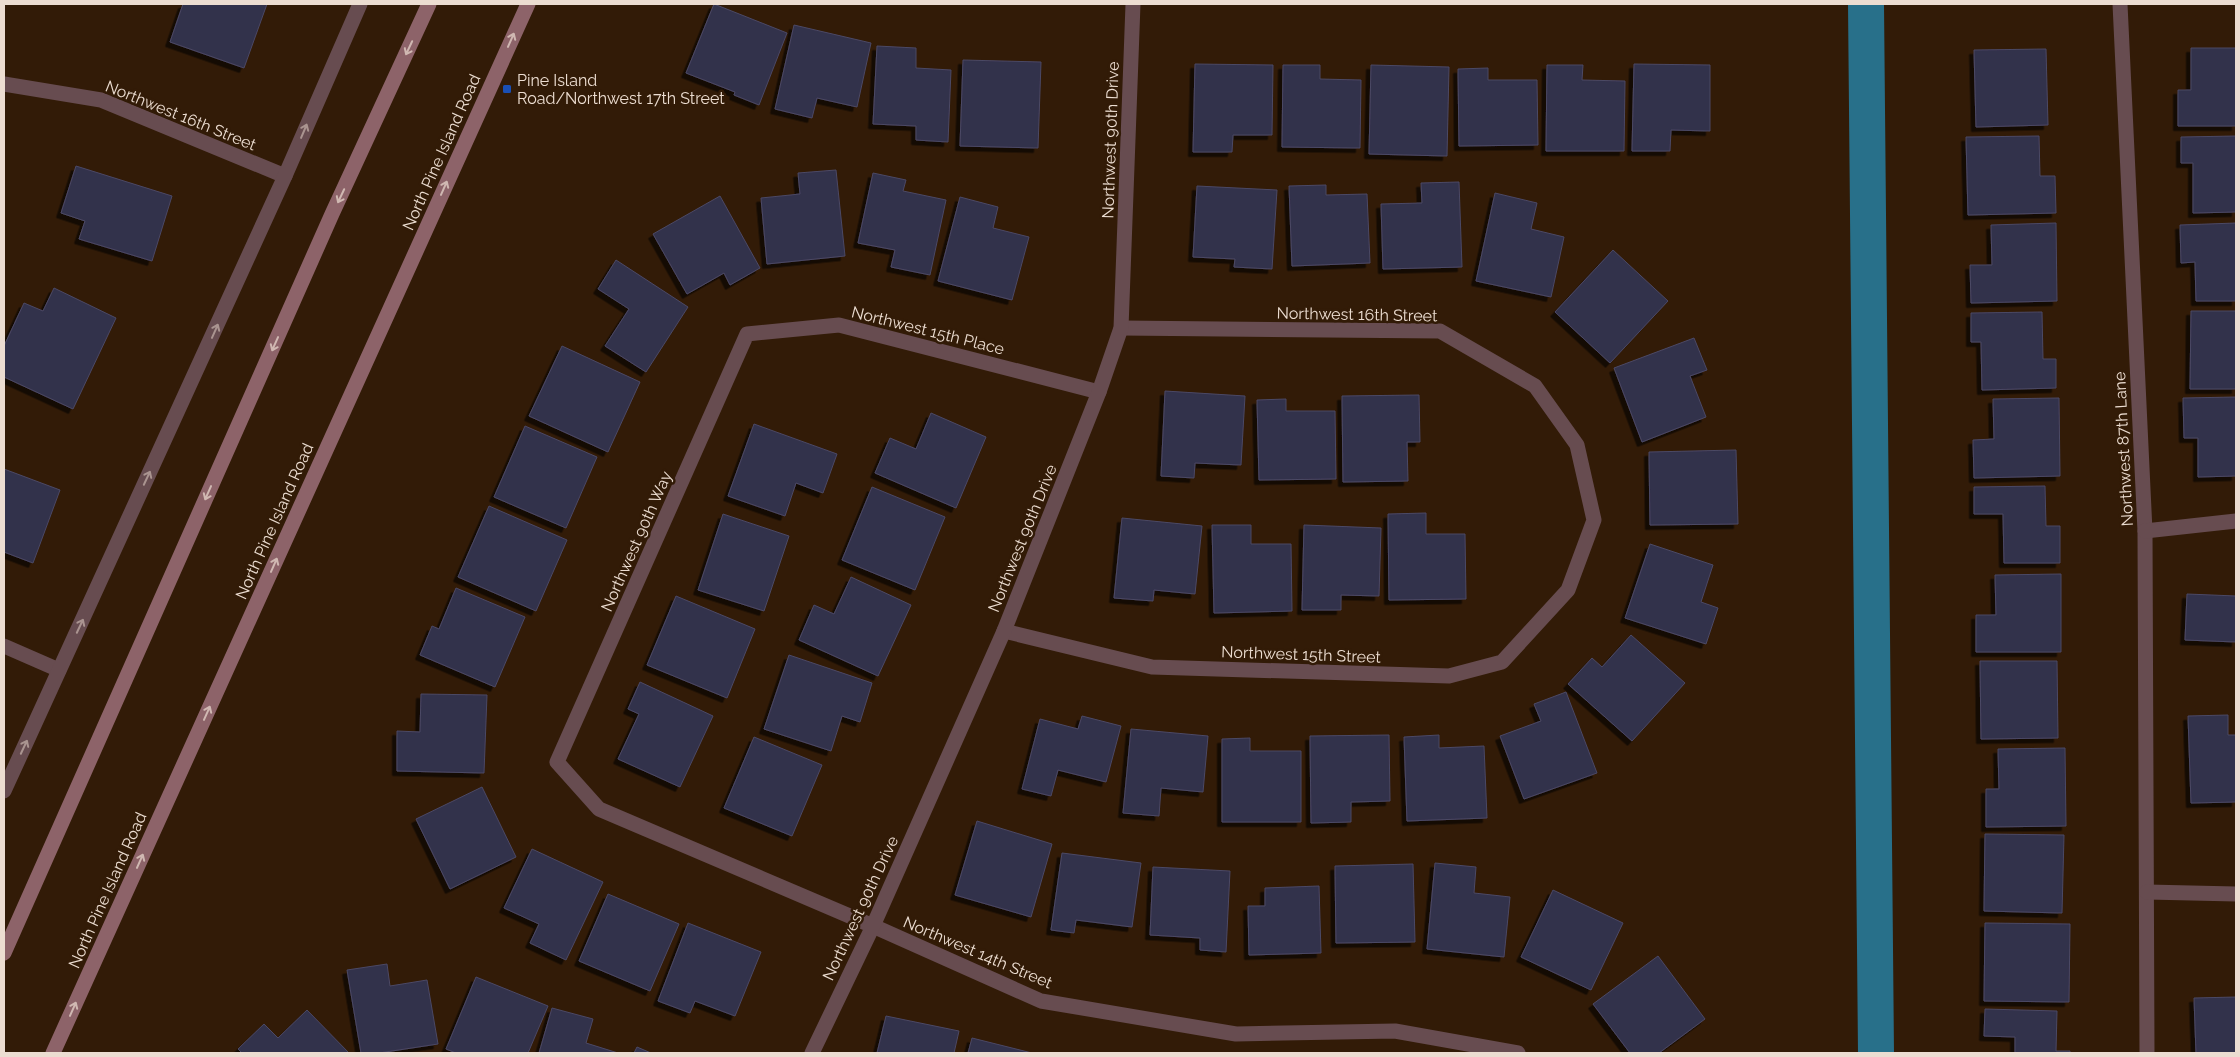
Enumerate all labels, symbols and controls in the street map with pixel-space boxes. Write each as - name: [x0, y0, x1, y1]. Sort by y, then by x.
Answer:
- one-way arrow: [507, 33, 517, 48]
- one-way arrow: [403, 40, 413, 55]
- street label: Northwest 90th Drive: [1098, 61, 1123, 219]
- street label: North Pine Island Road: [398, 71, 484, 233]
- place label: Pine Island Road/Northwest 17th Street: [517, 71, 725, 108]
- street label: Northwest 16th Street: [103, 77, 259, 155]
- marker: Pine Island Road/Northwest 17th Street: [501, 83, 513, 95]
- one-way arrow: [300, 124, 310, 139]
- one-way arrow: [440, 181, 450, 196]
- one-way arrow: [335, 188, 345, 203]
- street label: Northwest 15th Place: [850, 302, 1006, 359]
- street label: Northwest 16th Street: [1276, 304, 1438, 325]
- one-way arrow: [211, 324, 220, 339]
- one-way arrow: [269, 336, 279, 351]
- street label: Northwest 87th Lane: [2110, 371, 2137, 527]
- street label: North Pine Island Road: [231, 440, 317, 602]
- street label: Northwest 90th Drive: [984, 462, 1061, 615]
- street label: Northwest 90th Way: [597, 468, 676, 614]
- one-way arrow: [143, 471, 153, 486]
- one-way arrow: [203, 485, 213, 500]
- one-way arrow: [269, 558, 279, 573]
- one-way arrow: [75, 619, 85, 634]
- street label: Northwest 15th Street: [1221, 642, 1382, 667]
- one-way arrow: [202, 706, 212, 721]
- one-way arrow: [20, 740, 29, 755]
- street label: North Pine Island Road: [64, 809, 150, 971]
- street label: Northwest 90th Drive: [819, 833, 902, 983]
- one-way arrow: [135, 854, 145, 869]
- street label: Northwest 14th Street: [901, 912, 1056, 993]
- one-way arrow: [68, 1002, 78, 1017]

